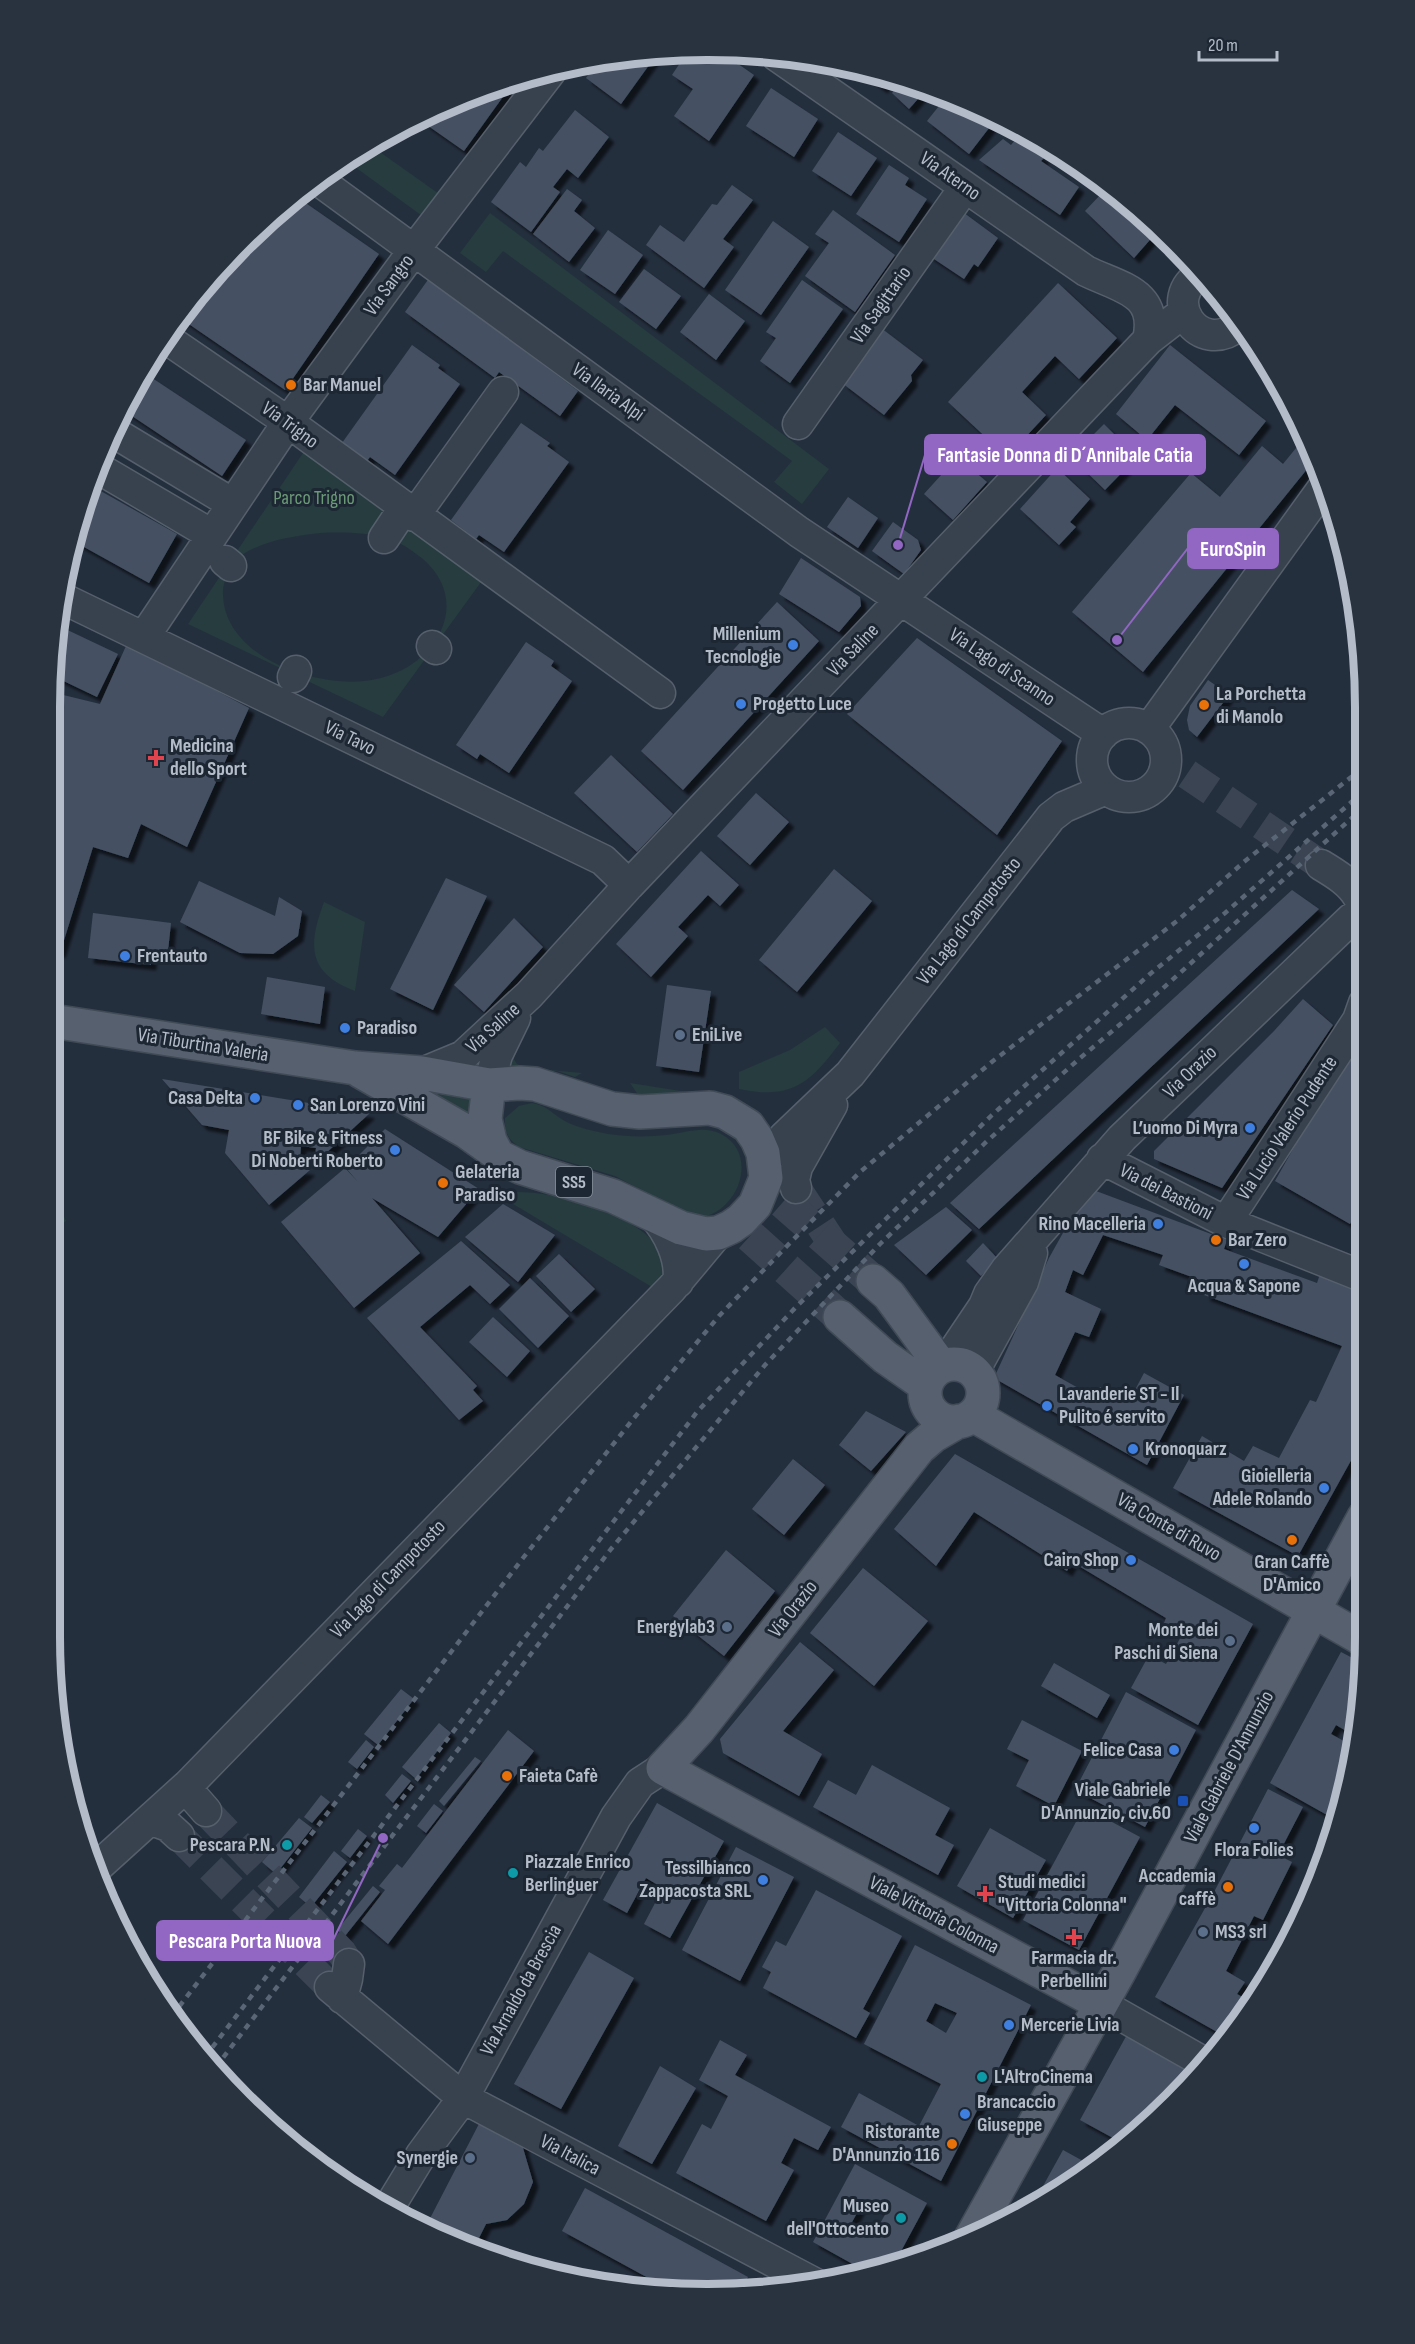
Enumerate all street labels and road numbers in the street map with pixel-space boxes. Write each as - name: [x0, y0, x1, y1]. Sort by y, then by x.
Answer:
- street label: Via Aterno: [915, 146, 985, 206]
- street label: Via Sangro: [359, 250, 419, 320]
- street label: Via Sagittario: [846, 262, 916, 348]
- street label: Via Ilaria Alpi: [567, 358, 649, 426]
- street label: Via Trigno: [257, 396, 323, 454]
- street label: Via Saline: [822, 619, 884, 681]
- street label: Via Lago di Scanno: [944, 623, 1060, 711]
- street label: Via Tavo: [321, 715, 379, 761]
- street label: Via Lago di Campotosto: [912, 852, 1026, 990]
- street label: Via Saline: [461, 998, 525, 1058]
- street label: Via Tiburtina Valeria: [136, 1023, 270, 1067]
- street label: Via Orazio: [1158, 1041, 1222, 1103]
- street label: Via Lucio Valerio Pudente: [1231, 1051, 1343, 1205]
- street label: Via dei Bastioni: [1116, 1158, 1216, 1226]
- road number: SS5: [556, 1167, 592, 1197]
- street label: Via Conte di Ruvo: [1113, 1488, 1225, 1566]
- street label: Via Lago di Campotosto: [325, 1515, 451, 1643]
- street label: Via Orazio: [763, 1576, 823, 1642]
- street label: Viale Gabriele D'Annunzio: [1179, 1687, 1279, 1847]
- street label: Viale Vittoria Colonna: [865, 1871, 1003, 1959]
- street label: Via Arnaldo da Brescia: [475, 1920, 567, 2060]
- street label: Via Italica: [536, 2129, 604, 2181]

